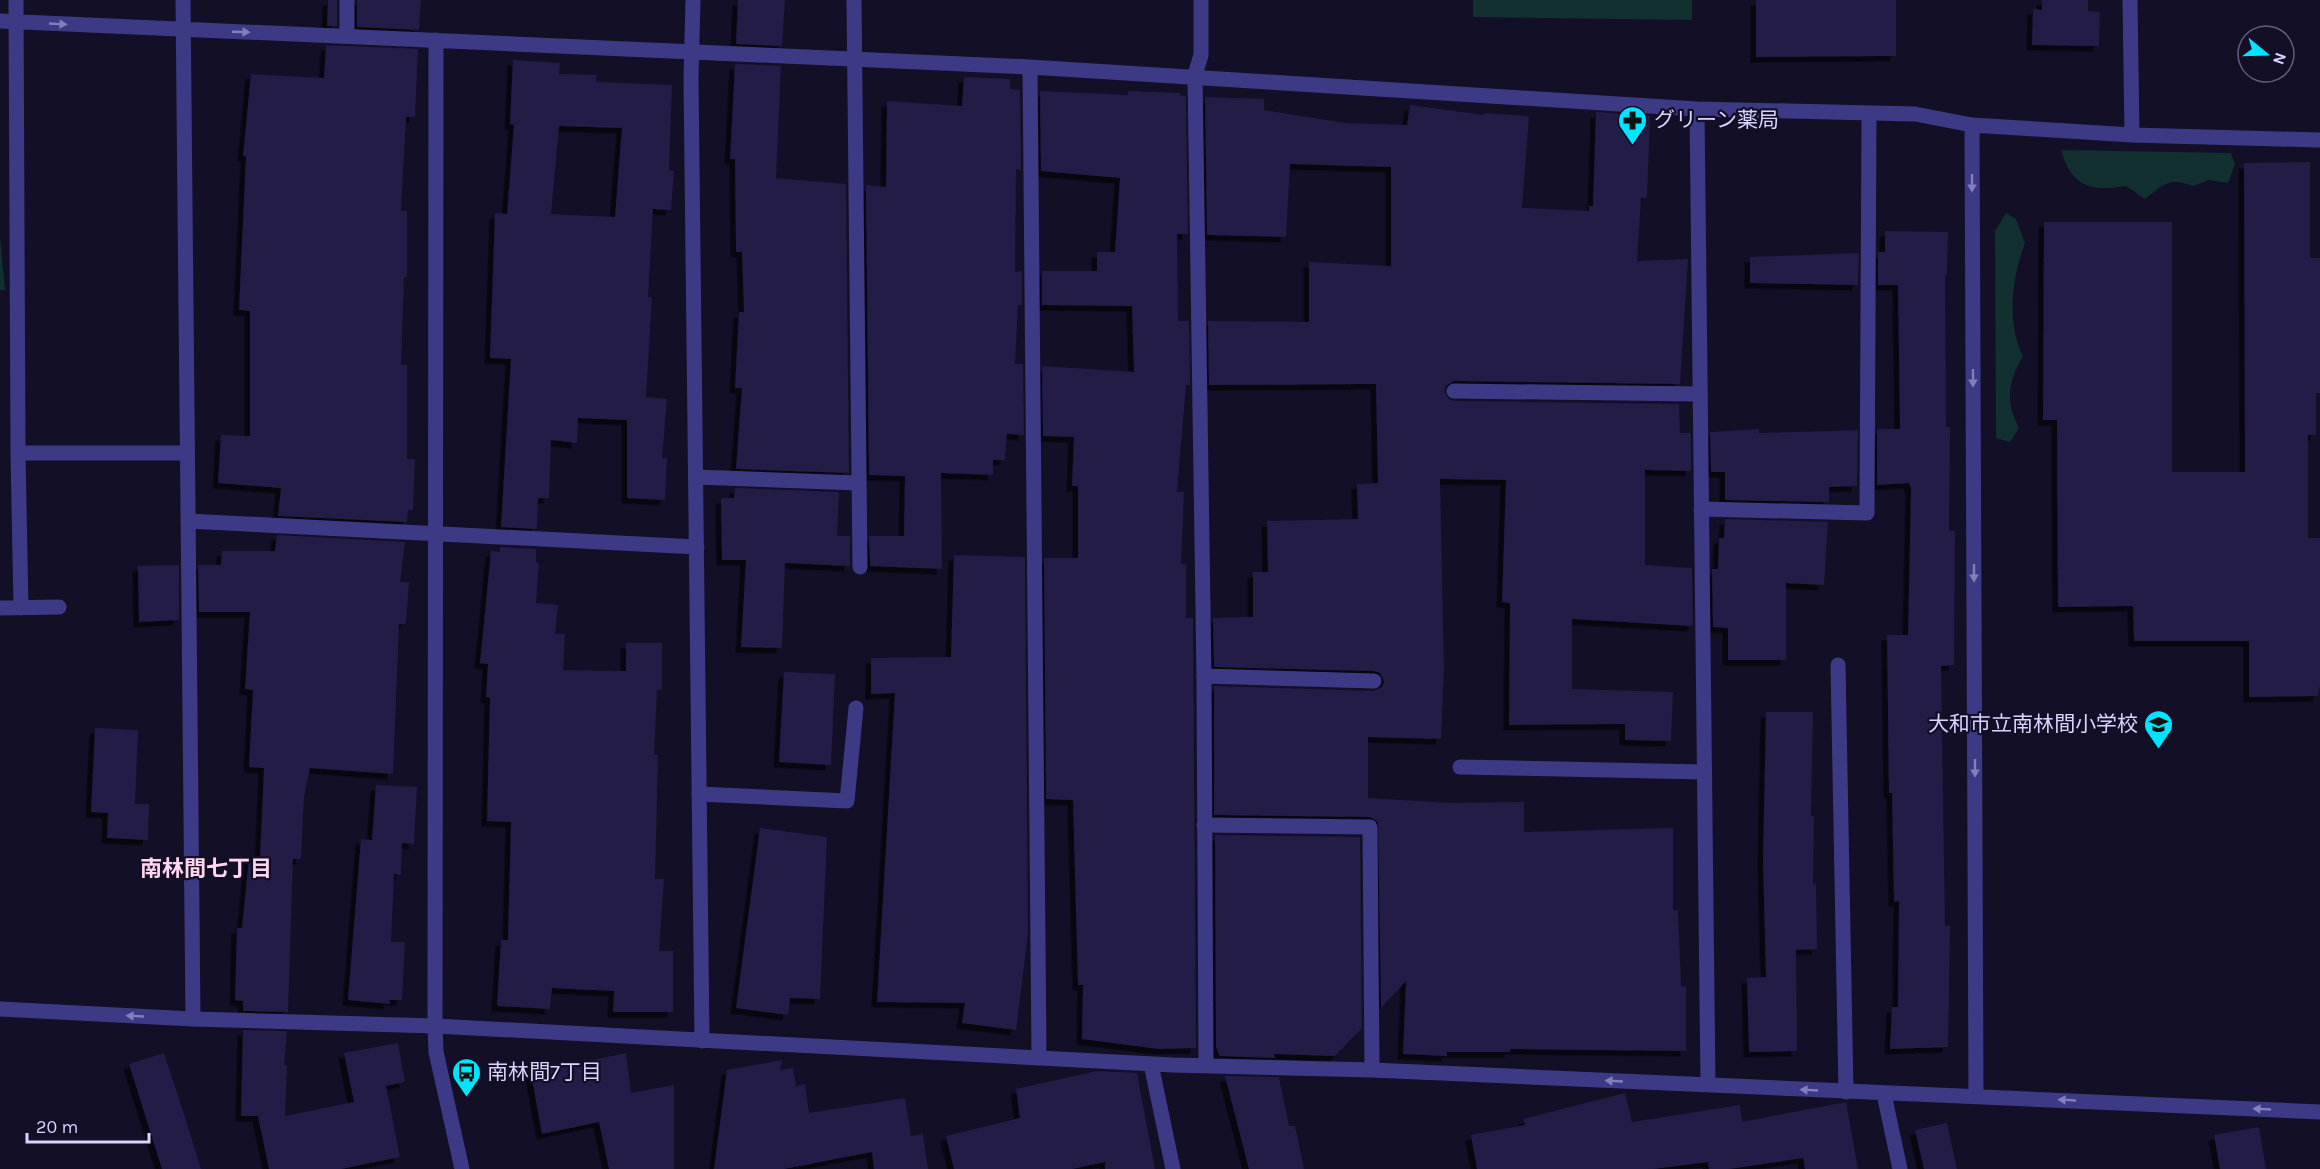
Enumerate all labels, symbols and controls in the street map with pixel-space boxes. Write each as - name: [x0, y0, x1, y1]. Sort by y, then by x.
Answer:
- one-way arrow: [49, 19, 68, 28]
- north arrow: [2236, 24, 2296, 84]
- one-way arrow: [232, 27, 251, 36]
- text: N: [2269, 50, 2291, 67]
- pharmacy icon: グリーン薬局: [1617, 104, 1649, 146]
- place label: グリーン薬局: [1654, 108, 1779, 132]
- one-way arrow: [1967, 174, 1977, 193]
- one-way arrow: [1968, 369, 1978, 388]
- one-way arrow: [1969, 564, 1979, 583]
- school or university icon: 大和市立南林間小学校: [2143, 708, 2175, 750]
- place label: 大和市立南林間小学校: [1928, 712, 2138, 736]
- one-way arrow: [1970, 759, 1980, 778]
- district label: 南林間七丁目: [140, 856, 272, 882]
- one-way arrow: [125, 1011, 144, 1020]
- bus stop icon: 南林間7丁目: [450, 1056, 482, 1098]
- place label: 南林間7丁目: [487, 1060, 602, 1084]
- one-way arrow: [1605, 1076, 1624, 1085]
- one-way arrow: [1799, 1085, 1818, 1094]
- one-way arrow: [2057, 1096, 2076, 1105]
- one-way arrow: [2252, 1104, 2271, 1114]
- scale bar: [27, 1106, 148, 1144]
- text: 20 m: [36, 1116, 78, 1138]

